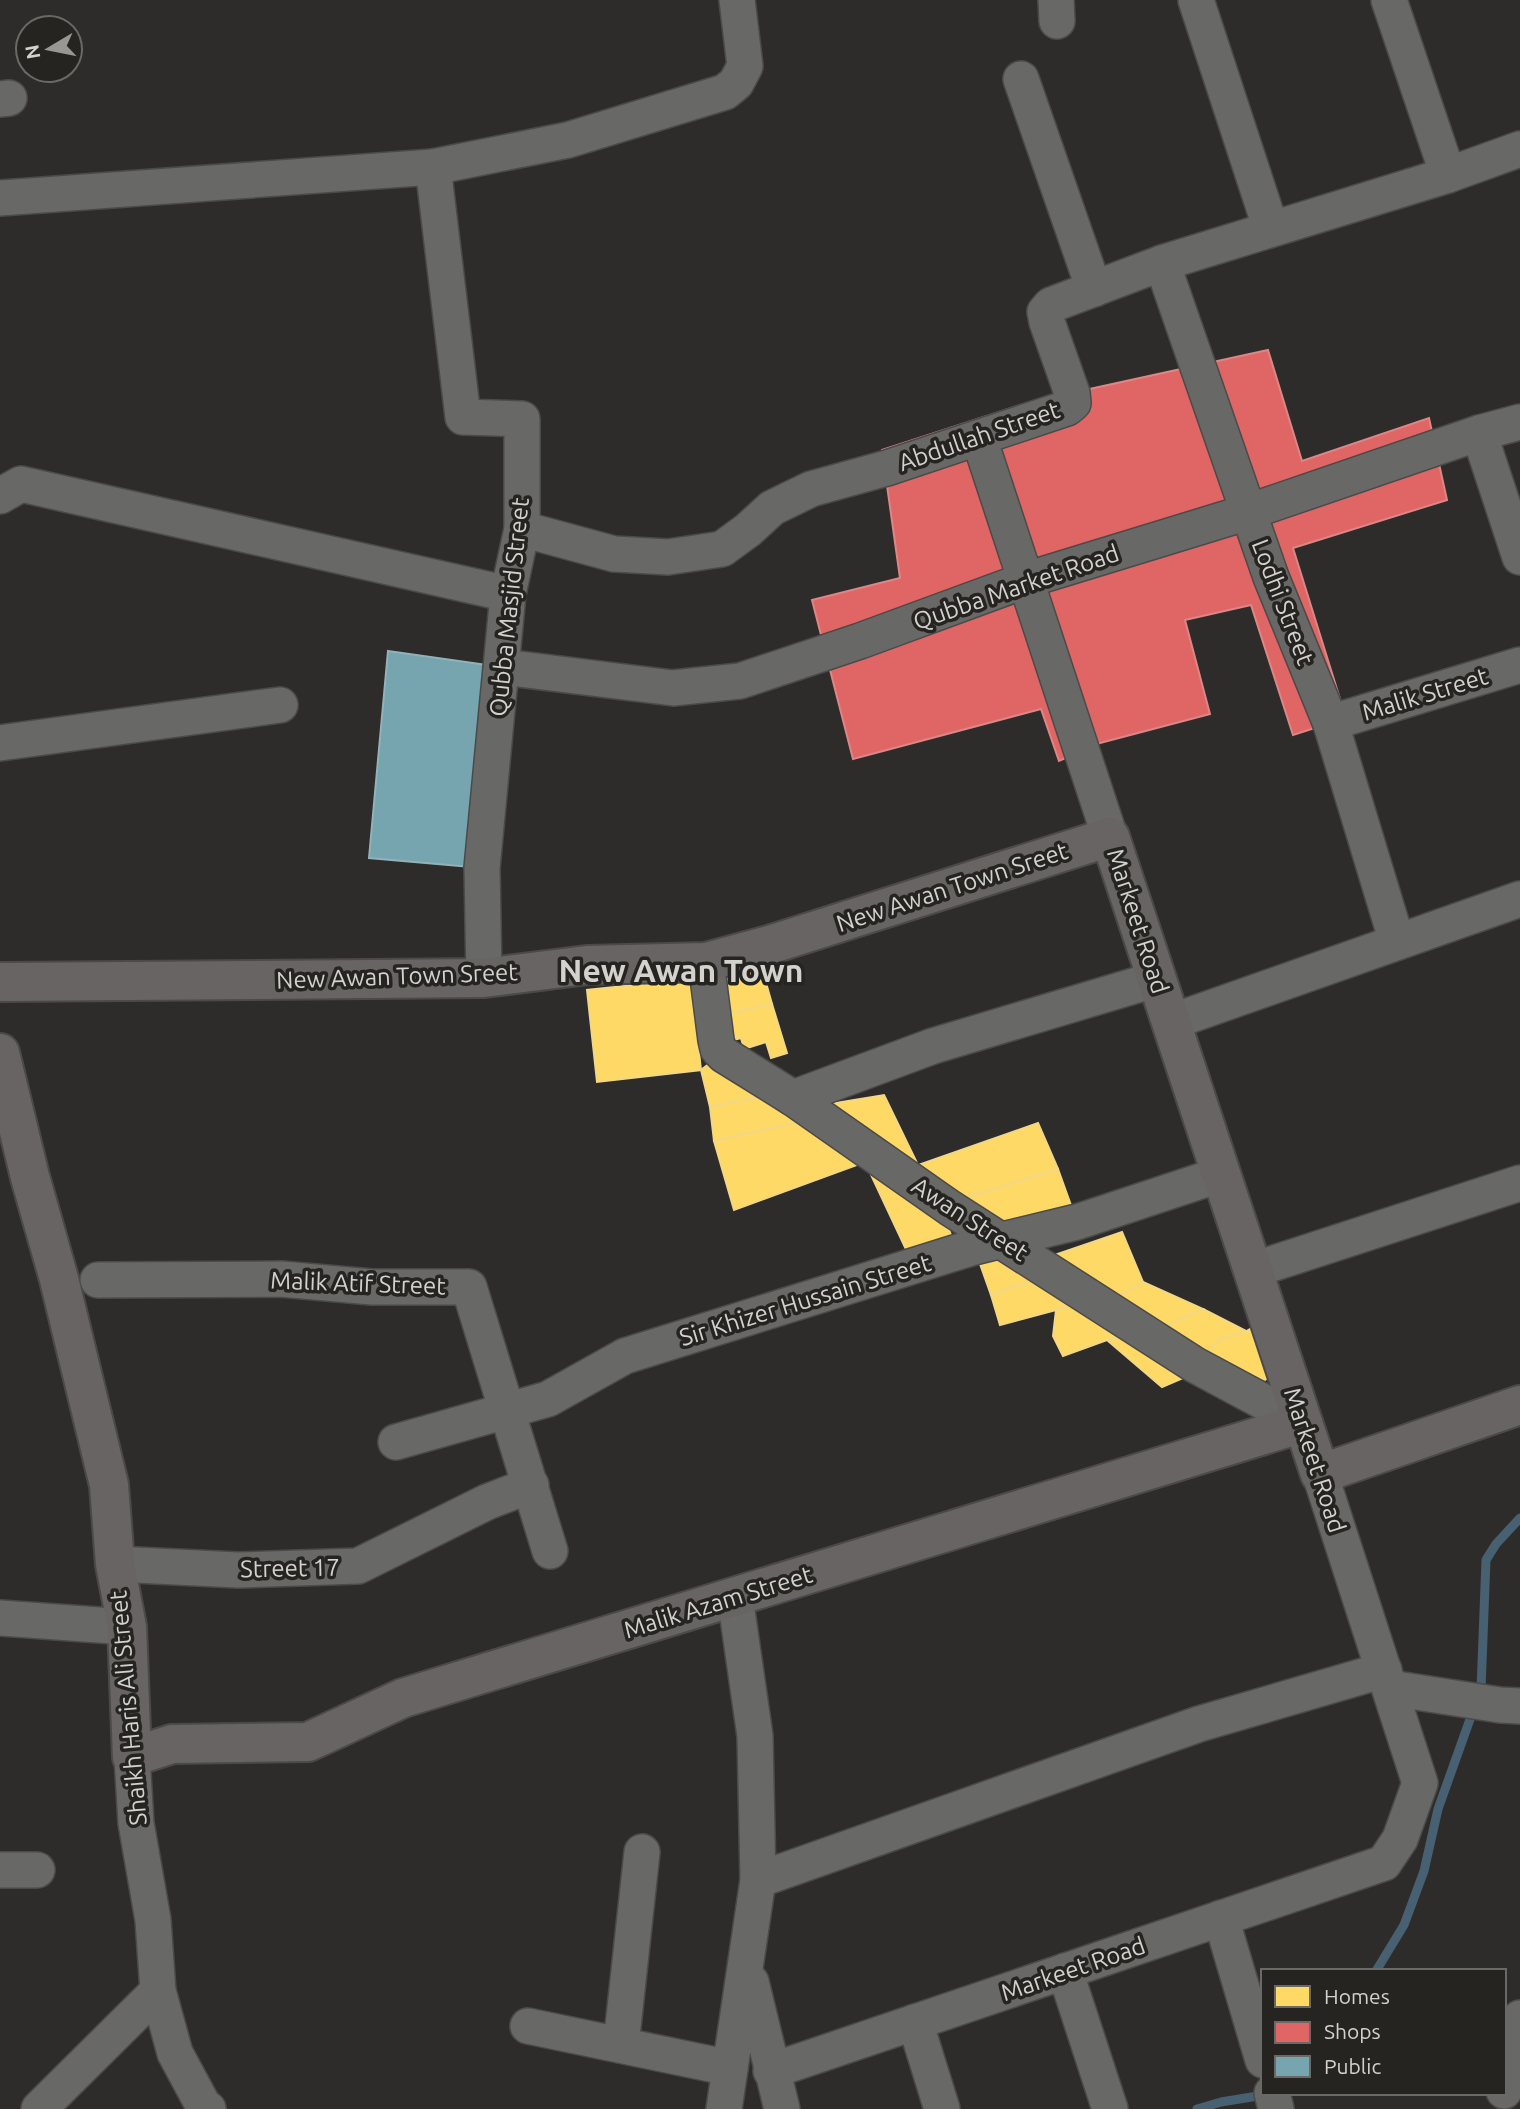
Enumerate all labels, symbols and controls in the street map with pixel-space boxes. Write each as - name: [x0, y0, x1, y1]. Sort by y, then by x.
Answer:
- north arrow: [14, 14, 84, 84]
- text: N: [20, 43, 44, 61]
- street label: Abdullah Street: [895, 396, 1064, 476]
- street label: Qubba Masjid Street: [484, 496, 534, 718]
- street label: Lodhi Street: [1247, 535, 1320, 669]
- street label: Qubba Market Road: [910, 539, 1122, 635]
- street label: Malik Street: [1359, 662, 1492, 726]
- street label: New Awan Town Sreet: [833, 837, 1072, 937]
- street label: Markeet Road: [1102, 845, 1174, 997]
- district label: New Awan Town: [559, 952, 803, 988]
- street label: New Awan Town Sreet: [276, 958, 519, 994]
- street label: Awan Street: [907, 1172, 1033, 1267]
- street label: Sir Khizer Hussain Street: [676, 1249, 934, 1351]
- street label: Malik Atif Street: [270, 1266, 447, 1300]
- street label: Markeet Road: [1279, 1384, 1351, 1536]
- street label: Street 17: [240, 1554, 340, 1582]
- street label: Malik Azam Street: [621, 1560, 816, 1643]
- street label: Shaikh Haris Ali Street: [104, 1589, 152, 1827]
- street label: Markeet Road: [997, 1932, 1149, 2006]
- legend: [1261, 1969, 1506, 2095]
- text: Homes: [1324, 1984, 1390, 2008]
- text: Shops: [1324, 2019, 1381, 2043]
- text: Public: [1324, 2054, 1381, 2078]

